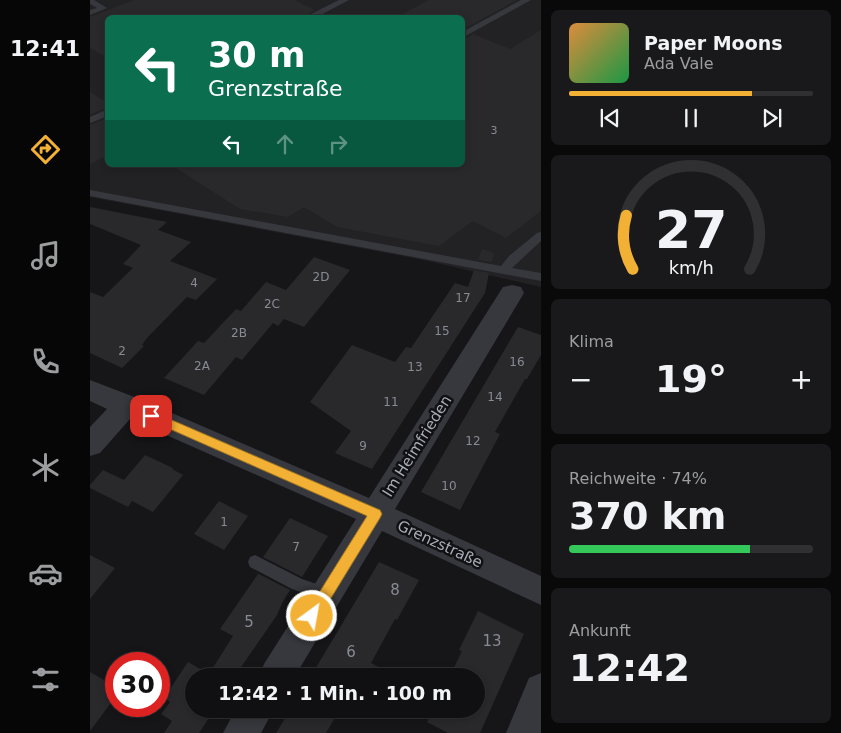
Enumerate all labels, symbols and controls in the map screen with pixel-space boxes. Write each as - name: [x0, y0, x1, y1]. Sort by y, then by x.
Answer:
- text: Paper Moons: [644, 32, 783, 54]
- icon: left: [125, 35, 190, 100]
- text: 30 m: [208, 35, 305, 75]
- text: 12:41: [10, 36, 80, 61]
- text: Ada Vale: [644, 54, 714, 73]
- text: Grenzstraße: [208, 76, 343, 101]
- icon: previous: [596, 104, 624, 132]
- icon: pause: [677, 104, 705, 132]
- icon: next: [758, 104, 786, 132]
- house number: 3: [491, 124, 498, 137]
- icon: left: [218, 130, 246, 158]
- icon: ahead: [271, 130, 299, 158]
- icon: right: [324, 130, 352, 158]
- icon: directions: [28, 132, 63, 167]
- text: 27: [655, 200, 727, 260]
- icon: music: [28, 238, 63, 273]
- text: km/h: [668, 257, 714, 278]
- house number: 2D: [313, 270, 329, 284]
- house number: 4: [190, 276, 198, 290]
- house number: 17: [455, 291, 471, 305]
- house number: 2C: [264, 297, 280, 311]
- house number: 15: [434, 324, 450, 338]
- house number: 2B: [231, 326, 247, 340]
- text: Klima: [569, 332, 614, 351]
- icon: phone: [28, 344, 63, 379]
- house number: 2: [118, 344, 126, 358]
- house number: 16: [509, 355, 525, 369]
- text: 19°: [655, 357, 727, 401]
- house number: 2A: [194, 359, 211, 373]
- house number: 13: [407, 360, 423, 374]
- text: −: [569, 363, 592, 396]
- text: +: [790, 363, 813, 396]
- house number: 14: [487, 390, 503, 404]
- street label: Im Heimfrieden: [379, 392, 455, 500]
- pin: [130, 395, 172, 437]
- house number: 11: [383, 395, 399, 409]
- icon: arrive: [137, 402, 165, 430]
- house number: 12: [465, 434, 481, 448]
- house number: 9: [359, 439, 367, 453]
- icon: climate: [28, 450, 63, 485]
- text: Reichweite · 74%: [569, 469, 707, 488]
- house number: 10: [441, 479, 457, 493]
- text: 370 km: [569, 494, 726, 538]
- house number: 1: [220, 515, 228, 529]
- street label: Grenzstraße: [395, 516, 485, 572]
- house number: 7: [292, 540, 300, 554]
- icon: car: [28, 556, 63, 591]
- house number: 8: [390, 581, 400, 599]
- position arrow: [285, 589, 337, 641]
- house number: 5: [244, 613, 254, 631]
- text: Ankunft: [569, 621, 631, 640]
- house number: 13: [482, 632, 502, 650]
- house number: 6: [346, 643, 356, 661]
- text: 12:42: [569, 646, 690, 690]
- speed limit sign: 30: [105, 652, 170, 717]
- icon: filters: [28, 662, 63, 697]
- text: 12:42 · 1 Min. · 100 m: [218, 682, 452, 704]

